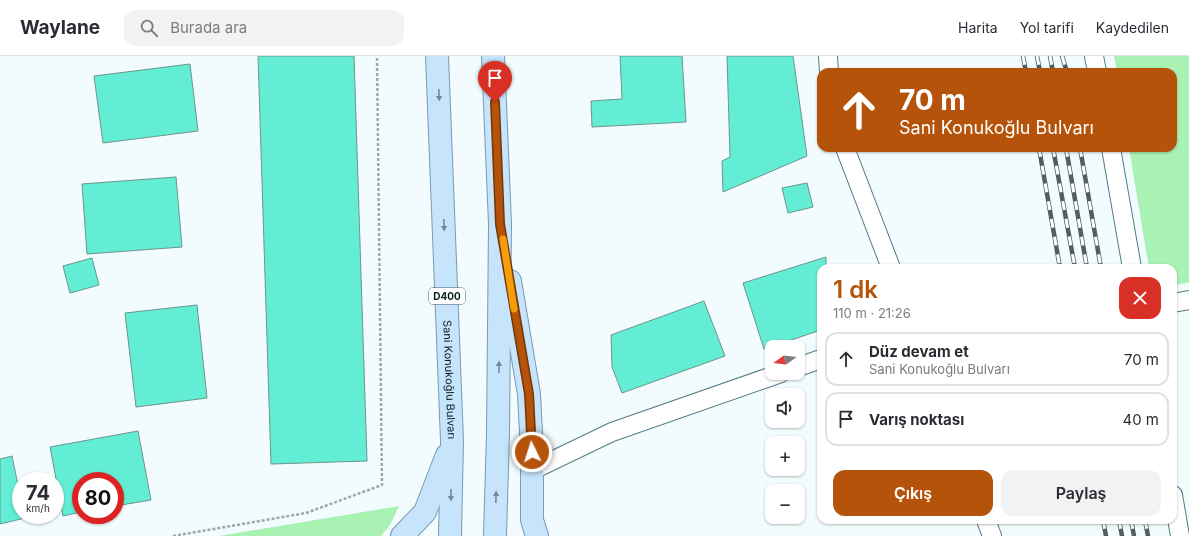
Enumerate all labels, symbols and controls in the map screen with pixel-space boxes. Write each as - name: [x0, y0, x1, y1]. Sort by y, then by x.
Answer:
- search box: [124, 10, 404, 46]
- text: Waylane: [20, 16, 100, 39]
- icon: search: [138, 17, 160, 39]
- text: Burada ara: [170, 18, 247, 37]
- text: Harita: [958, 19, 998, 36]
- text: Yol tarifi: [1020, 19, 1074, 36]
- text: Kaydedilen: [1096, 19, 1169, 36]
- pin: [478, 61, 512, 102]
- icon: arrive: [484, 67, 506, 89]
- text: 70 m: [899, 83, 966, 117]
- icon: ahead: [833, 84, 885, 136]
- one-way arrow: [435, 89, 442, 101]
- text: Sani Konukoğlu Bulvarı: [899, 117, 1094, 138]
- one-way arrow: [440, 219, 447, 231]
- text: 1 dk: [833, 275, 878, 304]
- button: close: [1119, 277, 1161, 319]
- road number: D400: [429, 288, 465, 304]
- text: 110 m · 21:26: [833, 305, 911, 321]
- street label: Sani Konukoğlu Bulvarı: [440, 320, 459, 440]
- north arrow: [765, 340, 805, 380]
- map controls: [765, 340, 805, 524]
- text: Düz devam et: [869, 342, 969, 361]
- icon: ahead: [835, 348, 857, 370]
- text: 70 m: [1124, 350, 1159, 369]
- one-way arrow: [496, 360, 502, 373]
- text: Sani Konukoğlu Bulvarı: [869, 361, 1010, 377]
- button: sound: [765, 388, 805, 428]
- icon: arrive: [835, 408, 857, 430]
- text: Varış noktası: [869, 410, 964, 429]
- text: 40 m: [1122, 410, 1159, 429]
- position arrow: [511, 431, 553, 473]
- button: +: [765, 436, 805, 476]
- button: Çıkış: [833, 470, 993, 516]
- button: Paylaş: [1001, 470, 1161, 516]
- speed limit sign: 80: [72, 472, 124, 524]
- text: 74: [26, 481, 50, 505]
- button: −: [765, 484, 805, 524]
- one-way arrow: [448, 489, 454, 502]
- one-way arrow: [493, 491, 500, 503]
- text: km/h: [26, 502, 50, 514]

